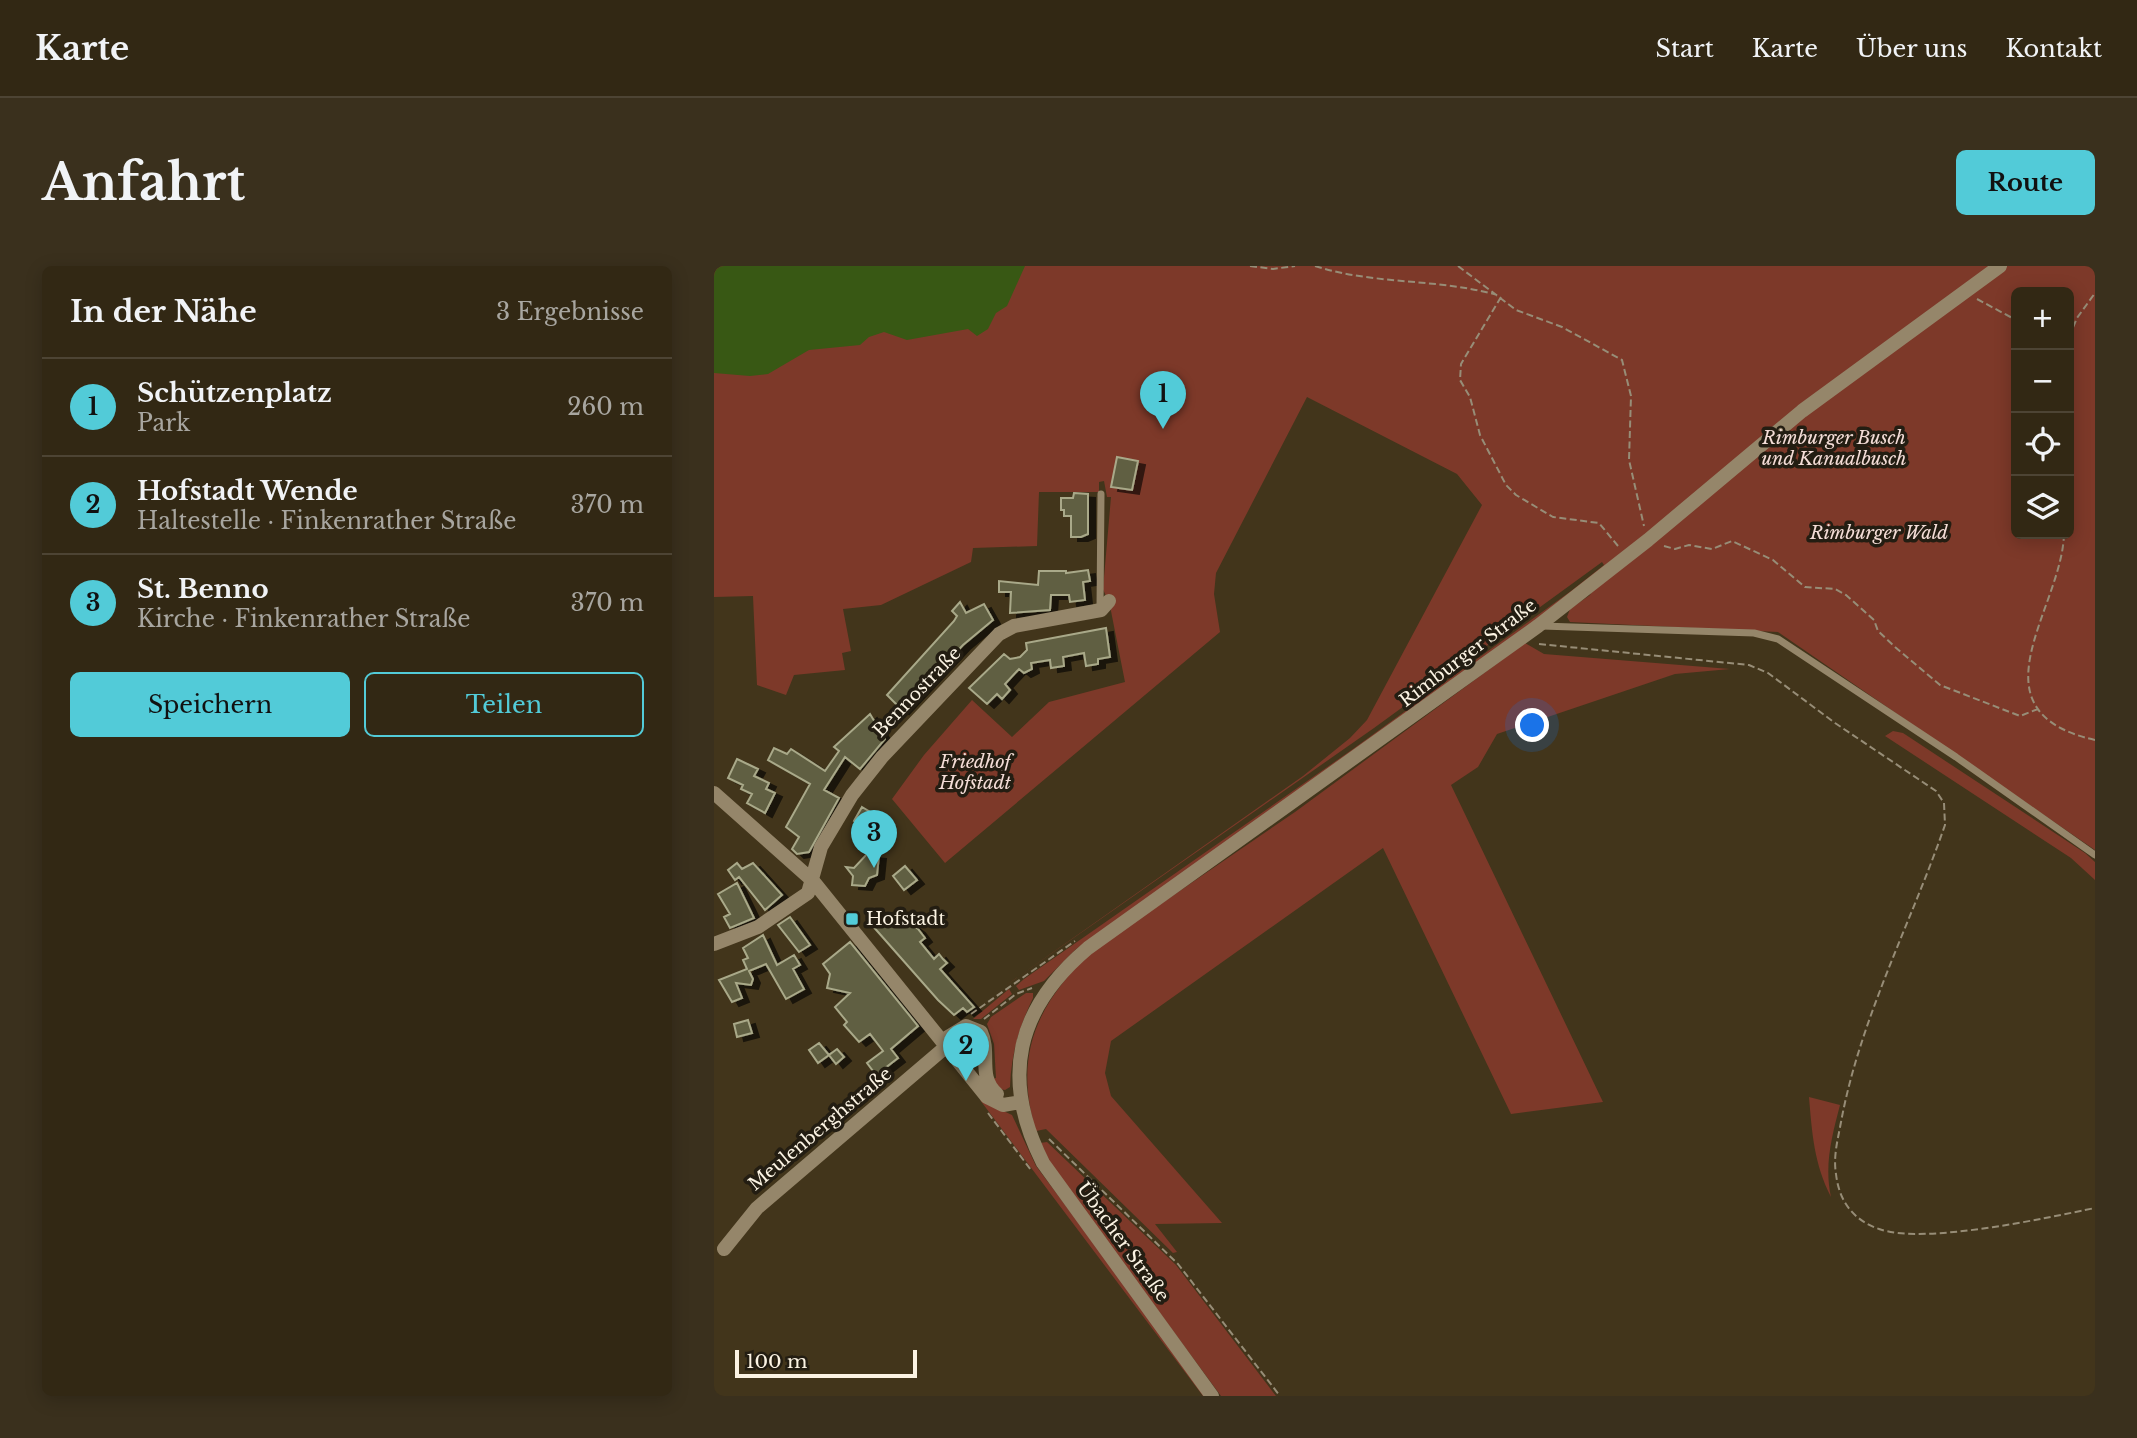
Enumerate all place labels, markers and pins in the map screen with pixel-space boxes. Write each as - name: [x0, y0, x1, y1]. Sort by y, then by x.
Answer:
- pin: 1: [1140, 371, 1186, 429]
- pin: 3: [851, 810, 897, 868]
- place label: Hofstadt: [866, 908, 945, 930]
- marker: Hofstadt: [844, 911, 860, 927]
- pin: 2: [943, 1023, 989, 1081]

